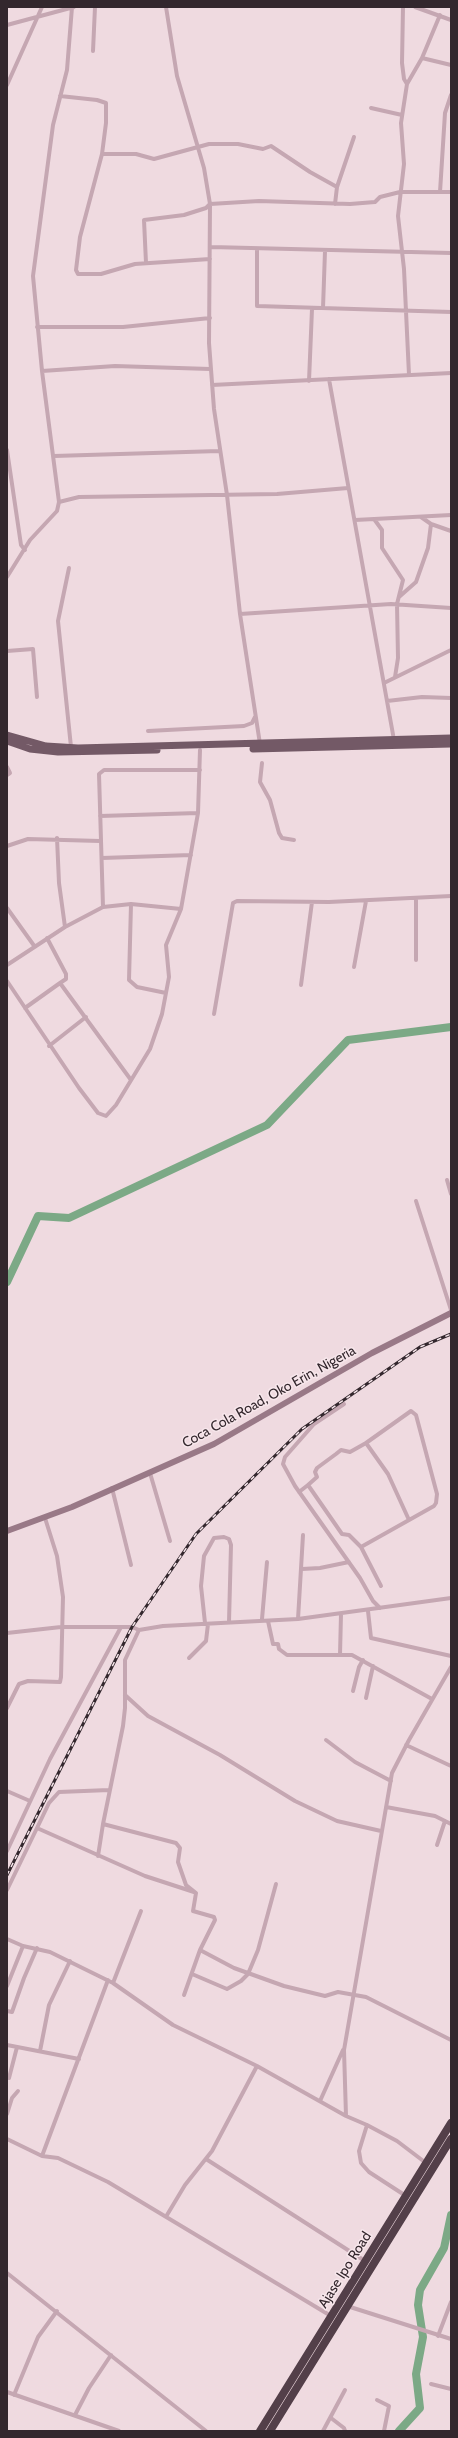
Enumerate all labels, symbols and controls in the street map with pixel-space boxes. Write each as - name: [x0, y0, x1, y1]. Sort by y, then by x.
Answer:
- street label: Coca Cola Road, Oko Erin, Nigeria: [179, 1342, 359, 1452]
- street label: Ajase Ipo Road: [315, 2229, 375, 2311]

